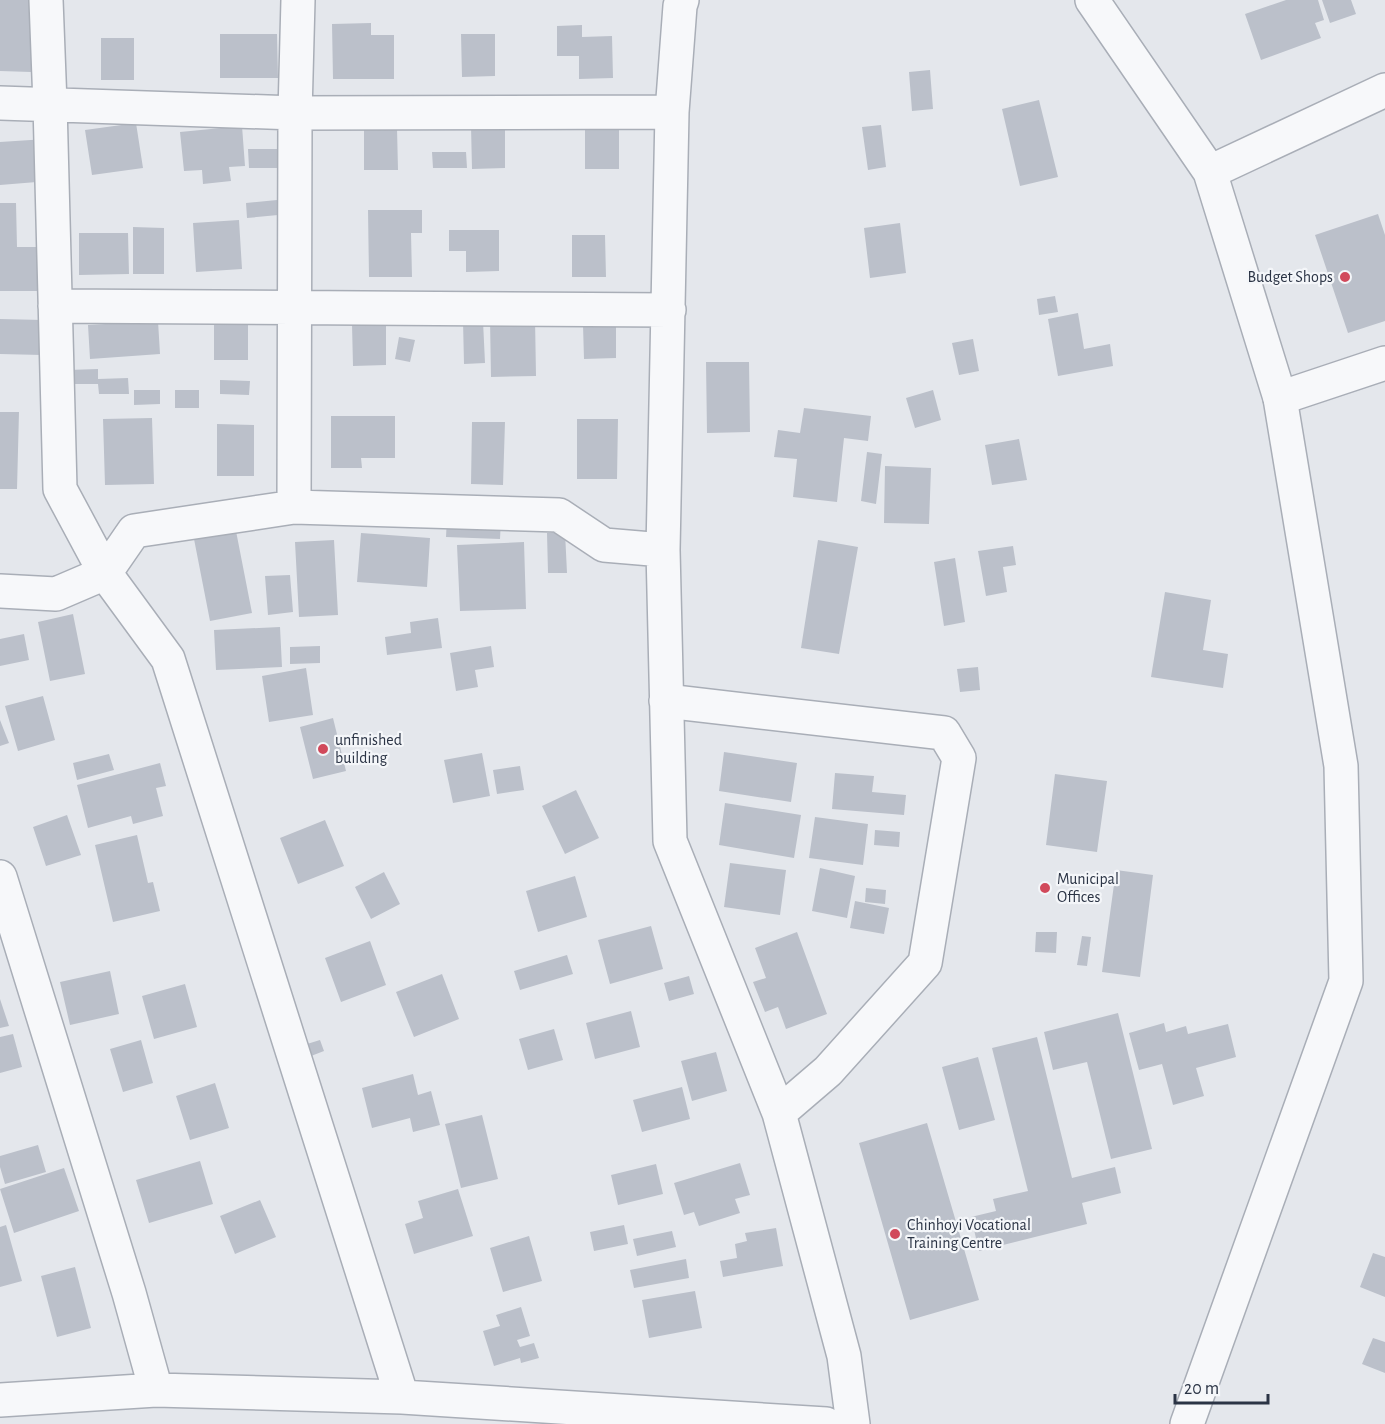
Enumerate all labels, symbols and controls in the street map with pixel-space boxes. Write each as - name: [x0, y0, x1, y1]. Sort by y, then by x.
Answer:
- place label: Budget Shops: [1247, 269, 1333, 285]
- marker: Budget Shops: [1338, 270, 1352, 284]
- place label: unfinished building: [335, 732, 402, 766]
- marker: unfinished building: [316, 742, 330, 756]
- place label: Municipal Offices: [1057, 871, 1119, 905]
- marker: Municipal Offices: [1038, 881, 1052, 895]
- place label: Chinhoyi Vocational Training Centre: [907, 1217, 1031, 1251]
- marker: Chinhoyi Vocational Training Centre: [888, 1227, 902, 1241]
- scale bar: [1175, 1367, 1268, 1405]
- text: 20 m: [1184, 1380, 1219, 1398]

